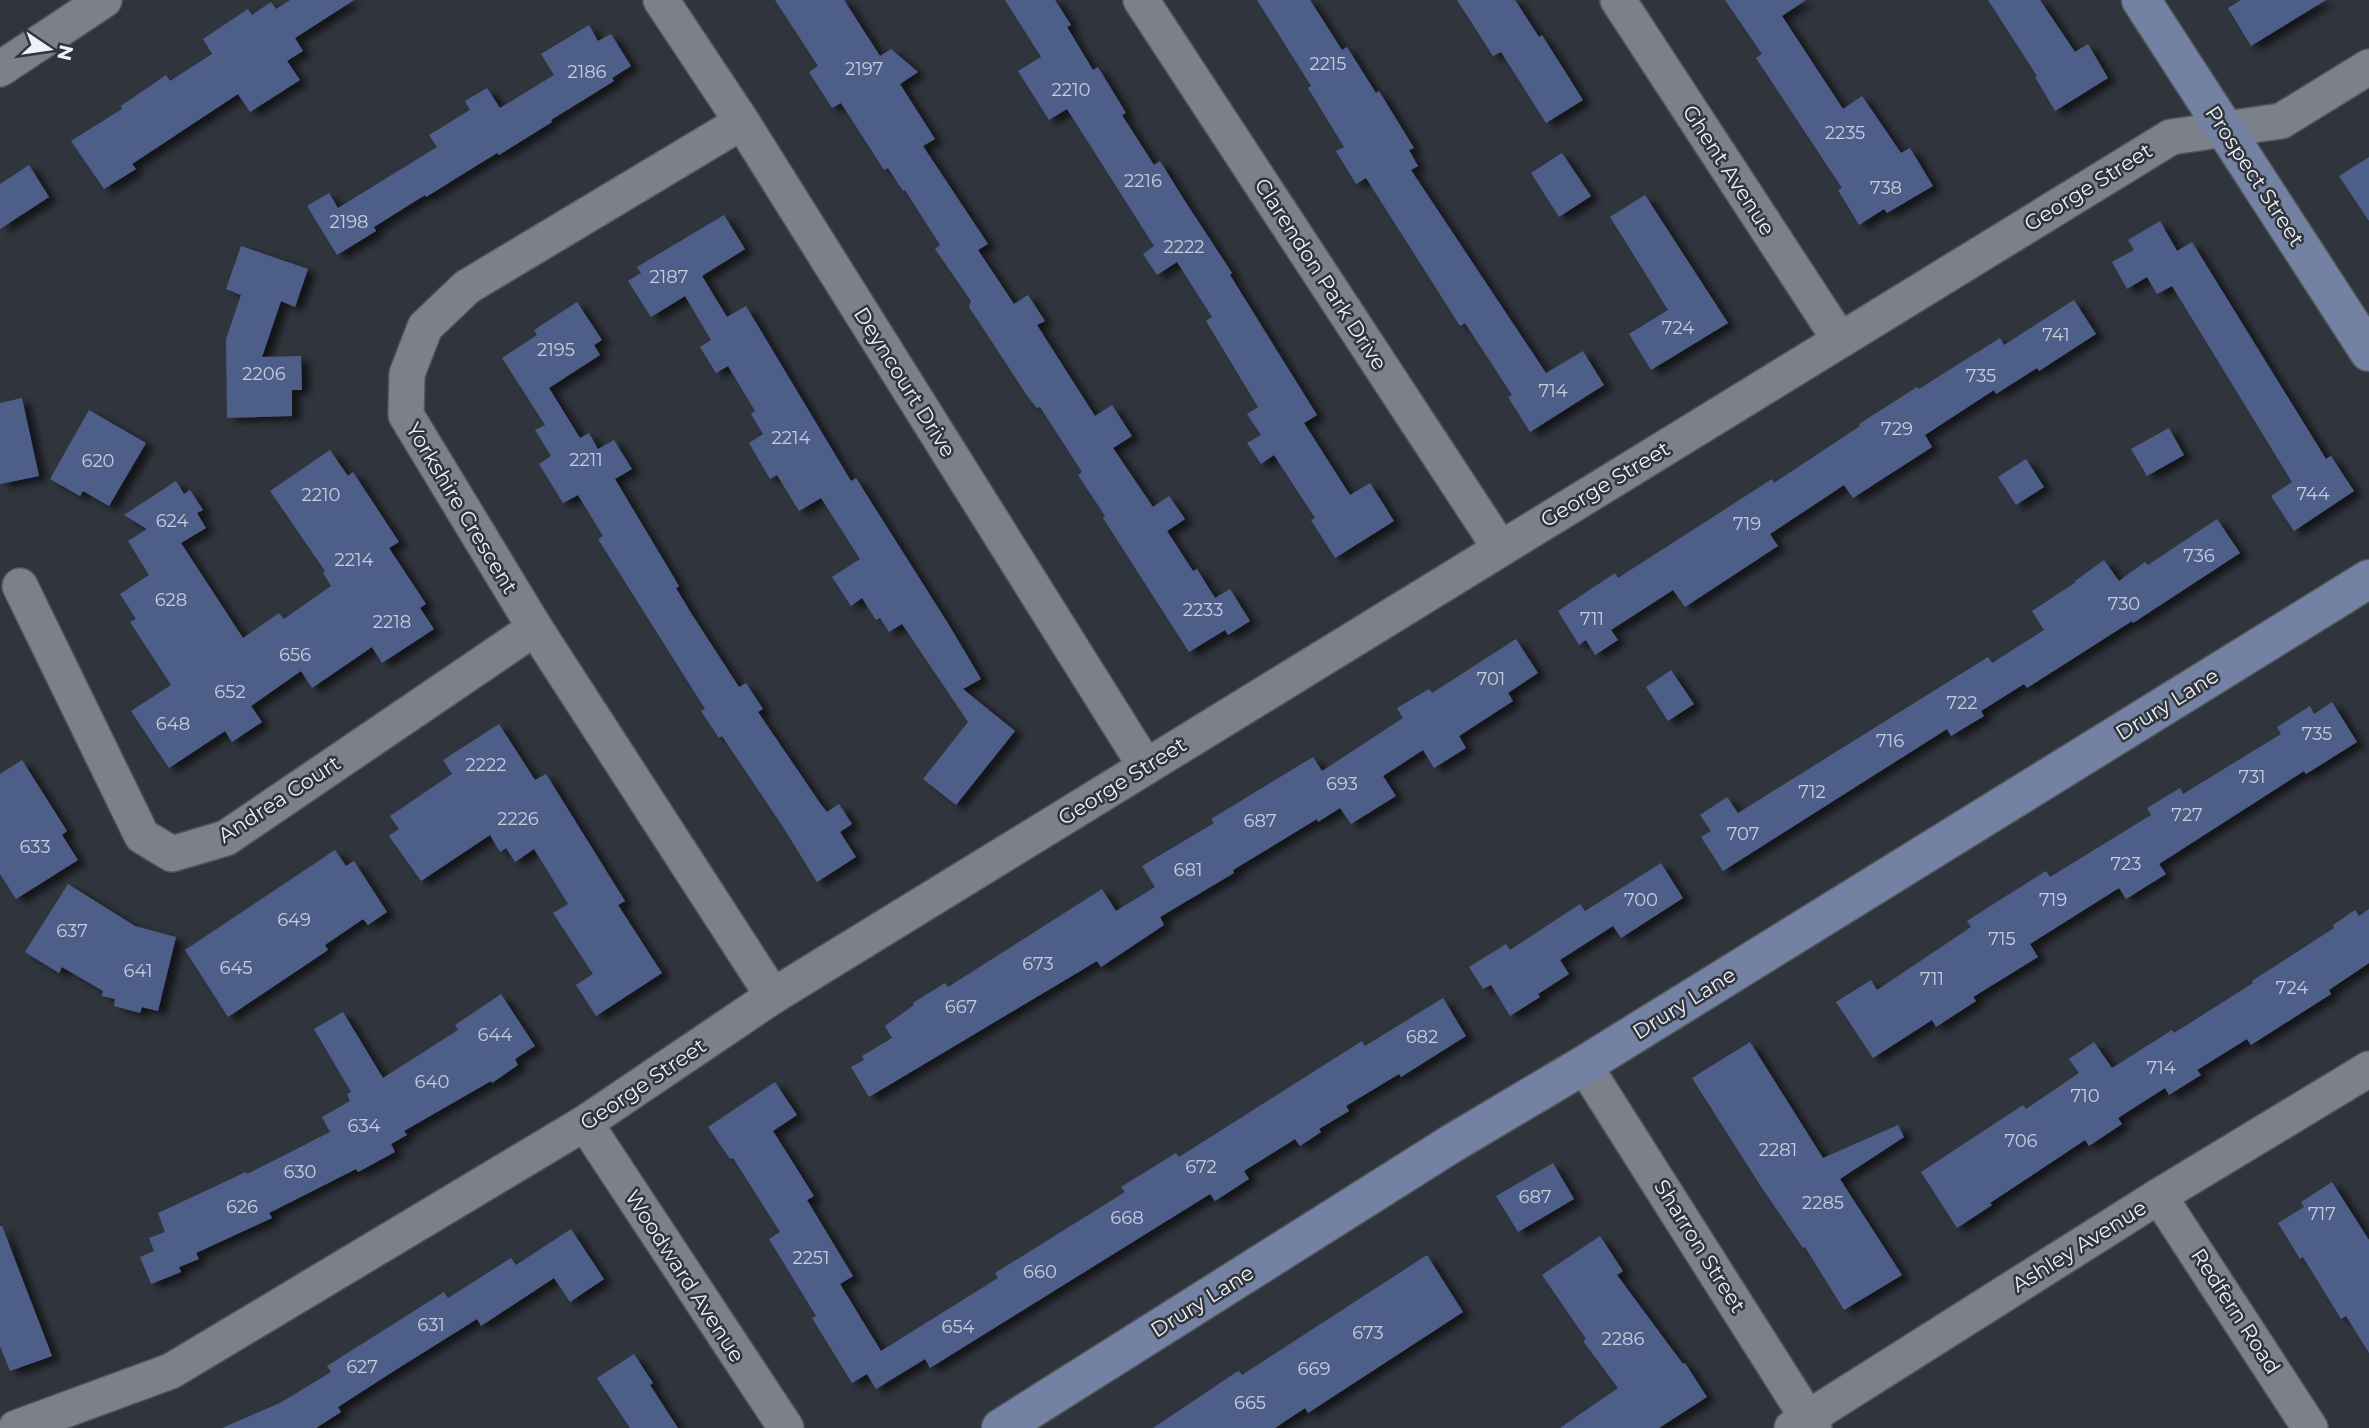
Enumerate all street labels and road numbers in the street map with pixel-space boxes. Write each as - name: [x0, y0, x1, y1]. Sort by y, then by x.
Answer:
- street label: Ghent Avenue: [1678, 100, 1780, 240]
- street label: Prospect Street: [2200, 101, 2310, 251]
- street label: George Street: [2019, 138, 2157, 236]
- street label: Clarendon Park Drive: [1250, 173, 1392, 375]
- street label: Deyncourt Drive: [849, 302, 961, 462]
- street label: Yorkshire Crescent: [401, 418, 523, 598]
- street label: George Street: [1536, 436, 1674, 532]
- street label: Drury Lane: [2111, 662, 2223, 746]
- street label: George Street: [1053, 732, 1191, 830]
- street label: Andrea Court: [213, 750, 345, 848]
- street label: Drury Lane: [1628, 961, 1740, 1045]
- street label: George Street: [575, 1033, 711, 1135]
- street label: Sharron Street: [1649, 1175, 1751, 1317]
- street label: Woodward Avenue: [620, 1185, 750, 1367]
- street label: Ashley Avenue: [2007, 1195, 2151, 1297]
- street label: Redfern Road: [2186, 1244, 2286, 1378]
- street label: Drury Lane: [1146, 1259, 1258, 1343]

